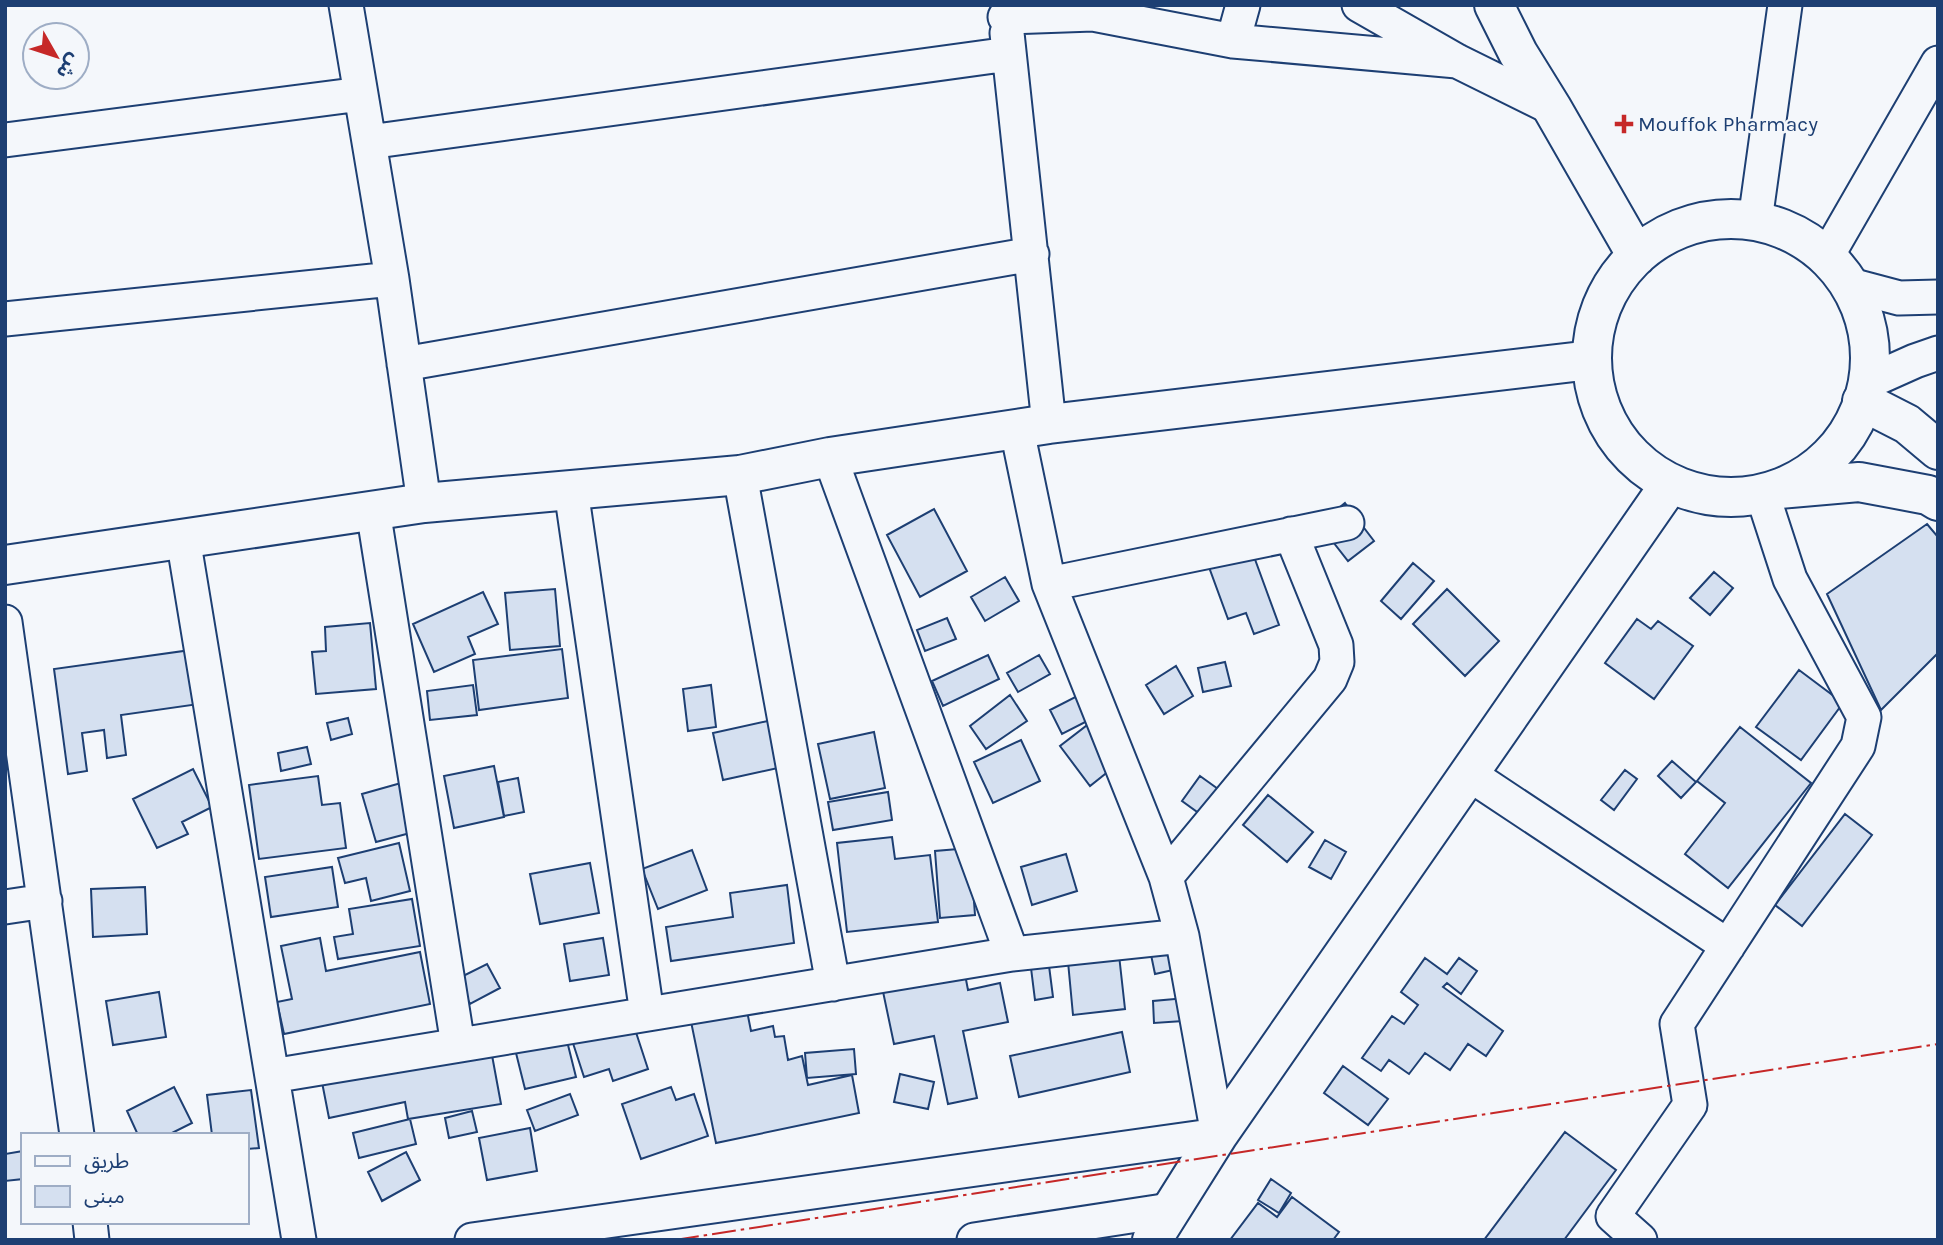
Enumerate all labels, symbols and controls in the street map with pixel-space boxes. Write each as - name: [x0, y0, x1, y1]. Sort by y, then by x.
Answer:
- north arrow: [21, 21, 91, 91]
- text: ش: [52, 49, 85, 83]
- place label: Mouffok Pharmacy: [1638, 112, 1818, 136]
- marker: Mouffok Pharmacy: [1616, 116, 1632, 132]
- legend: [21, 1133, 248, 1224]
- text: طريق: [84, 1149, 129, 1174]
- text: مبنى: [84, 1184, 125, 1208]

